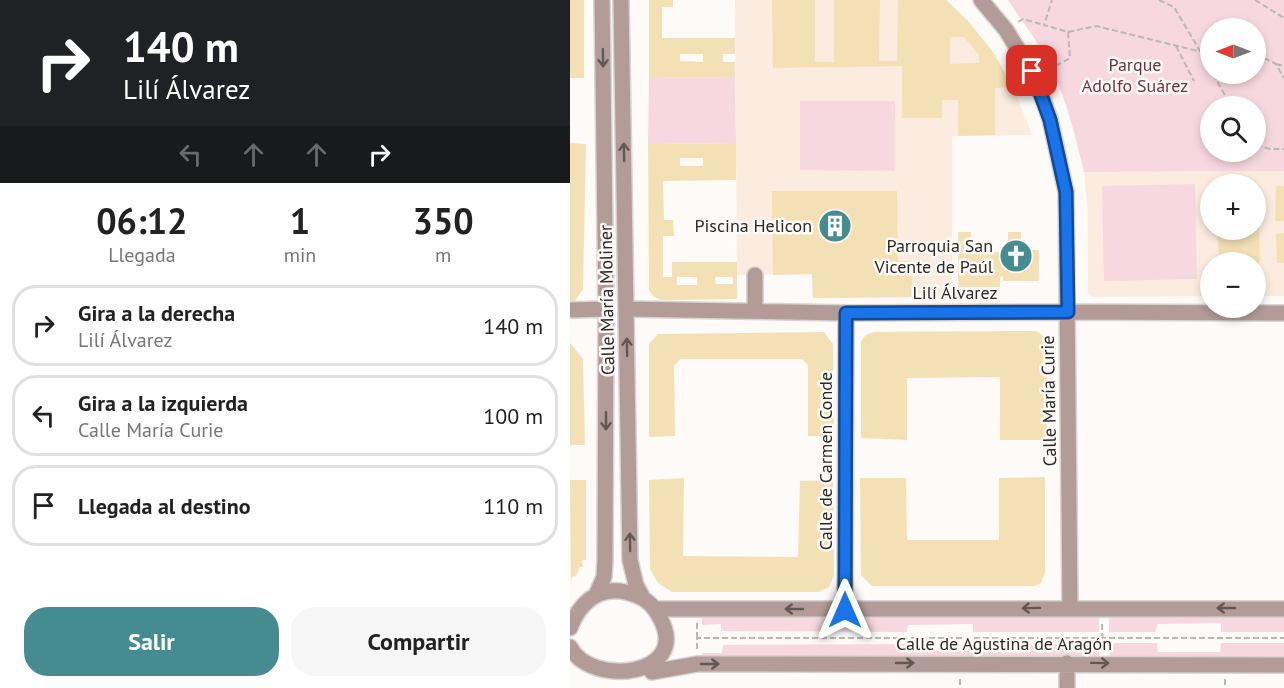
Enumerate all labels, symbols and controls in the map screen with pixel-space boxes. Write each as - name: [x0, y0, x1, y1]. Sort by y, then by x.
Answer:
- north arrow: [1200, 18, 1266, 84]
- map controls: [1200, 18, 1266, 318]
- text: 140 m: [123, 19, 239, 74]
- icon: right: [24, 24, 102, 102]
- pin: [1006, 45, 1057, 96]
- one-way arrow: [597, 48, 609, 68]
- park label: Parque Adolfo Suárez: [1082, 53, 1188, 97]
- icon: arrive: [1015, 54, 1048, 87]
- text: Lilí Álvarez: [123, 72, 250, 106]
- button: search: [1200, 96, 1266, 162]
- icon: left: [174, 138, 207, 171]
- icon: ahead: [237, 138, 270, 171]
- icon: ahead: [300, 138, 333, 171]
- icon: right: [363, 138, 396, 171]
- one-way arrow: [618, 142, 630, 162]
- button: +: [1200, 174, 1266, 240]
- text: 06:12: [96, 197, 188, 244]
- text: 1: [290, 197, 310, 244]
- text: 350: [413, 197, 474, 244]
- building icon: Piscina Helicon: [817, 208, 853, 244]
- place label: Piscina Helicon: [694, 214, 812, 237]
- street label: Calle María Moliner: [594, 225, 619, 375]
- place label: Parroquia San Vicente de Paúl: [873, 234, 994, 278]
- church icon: Parroquia San Vicente de Paúl: [998, 238, 1034, 274]
- text: Llegada: [108, 242, 176, 268]
- text: min: [284, 242, 316, 268]
- text: m: [435, 242, 451, 268]
- button: −: [1200, 252, 1266, 318]
- street label: Lilí Álvarez: [913, 281, 997, 304]
- text: Gira a la derecha: [78, 299, 235, 327]
- icon: right: [27, 309, 60, 342]
- text: 140 m: [483, 312, 543, 340]
- text: Lilí Álvarez: [78, 327, 172, 353]
- street label: Calle María Curie: [1036, 335, 1061, 467]
- one-way arrow: [621, 337, 633, 357]
- street label: Calle de Carmen Conde: [814, 372, 837, 550]
- text: Gira a la izquierda: [78, 389, 248, 417]
- icon: left: [27, 399, 60, 432]
- text: 100 m: [483, 402, 543, 430]
- one-way arrow: [600, 411, 612, 431]
- text: Calle María Curie: [78, 417, 224, 443]
- icon: arrive: [27, 489, 60, 522]
- text: Llegada al destino: [78, 492, 251, 520]
- text: 110 m: [483, 492, 543, 520]
- one-way arrow: [624, 532, 636, 552]
- position arrow: [813, 578, 877, 642]
- one-way arrow: [1021, 602, 1041, 614]
- one-way arrow: [1216, 602, 1236, 614]
- one-way arrow: [784, 603, 804, 615]
- button: Salir: [24, 607, 279, 676]
- button: Compartir: [291, 607, 546, 676]
- street label: Calle de Agustina de Aragón: [896, 632, 1112, 655]
- one-way arrow: [894, 657, 914, 669]
- one-way arrow: [699, 658, 719, 670]
- one-way arrow: [1089, 658, 1109, 669]

